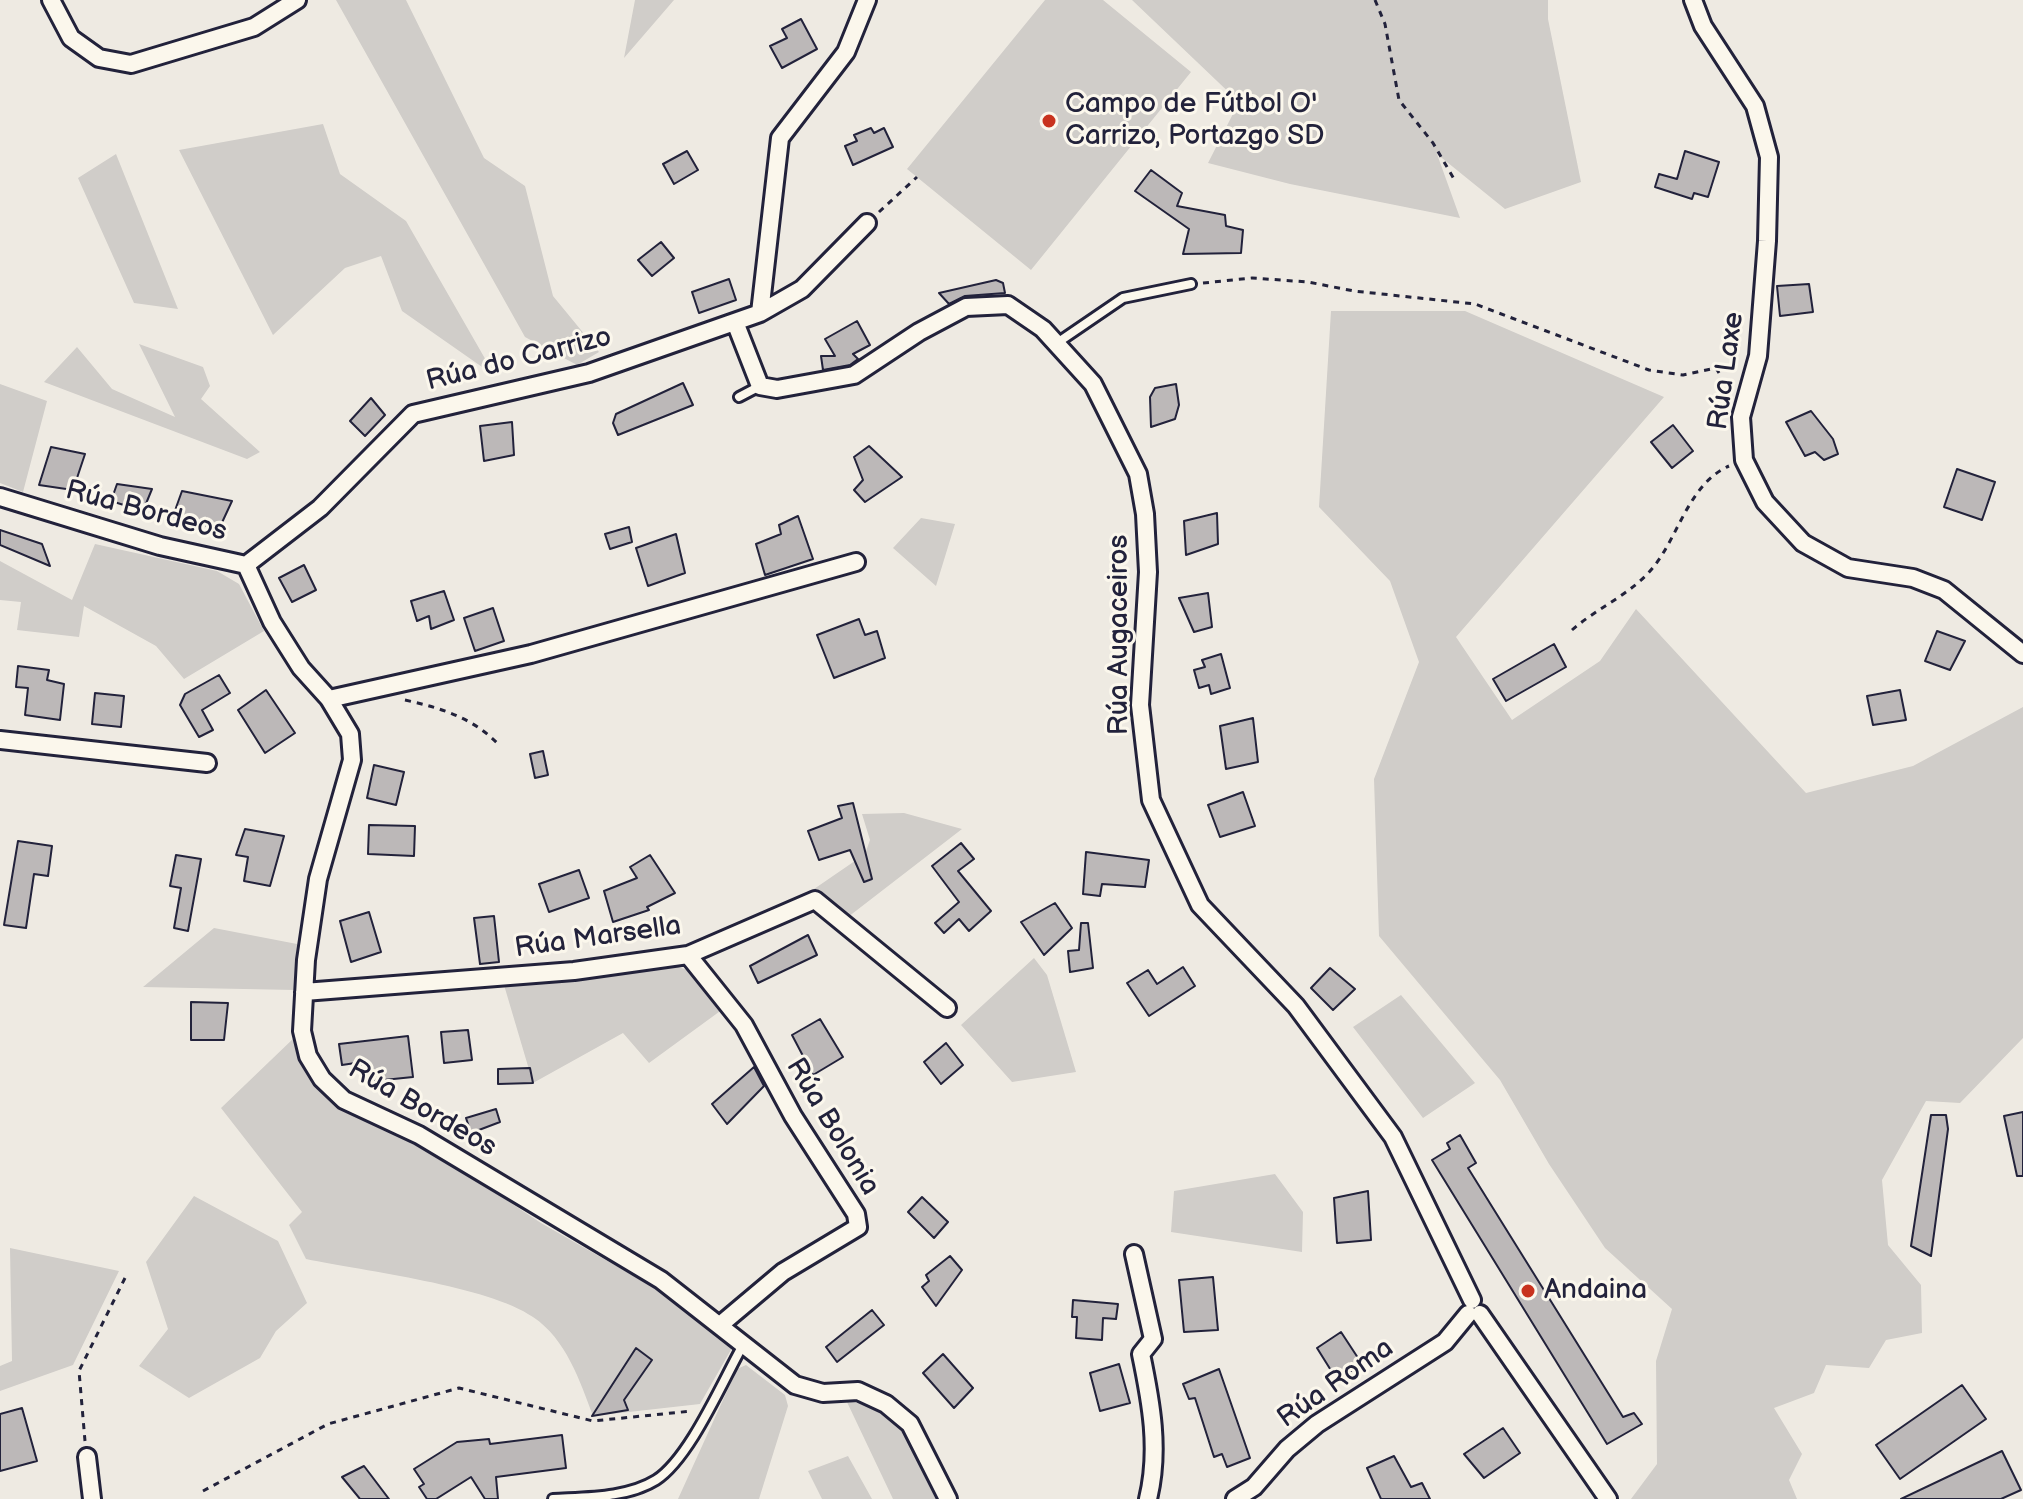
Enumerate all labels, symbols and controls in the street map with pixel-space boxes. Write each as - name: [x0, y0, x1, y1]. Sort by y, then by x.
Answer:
- place label: Campo de Fútbol O' Carrizo, Portazgo SD: [1065, 88, 1325, 154]
- marker: Campo de Fútbol O' Carrizo, Portazgo SD: [1040, 112, 1058, 130]
- street label: Rúa Laxe: [1702, 310, 1752, 432]
- street label: Rúa do Carrizo: [423, 321, 615, 399]
- street label: Rúa Bordeos: [62, 474, 230, 550]
- street label: Rúa Augaceiros: [1103, 535, 1137, 735]
- street label: Rúa Marsella: [513, 910, 683, 966]
- street label: Rúa Bolonia: [778, 1052, 886, 1202]
- street label: Rúa Bordeos: [342, 1053, 502, 1165]
- place label: Andaina: [1544, 1274, 1647, 1308]
- marker: Andaina: [1519, 1282, 1537, 1300]
- street label: Rúa Roma: [1272, 1332, 1400, 1436]

